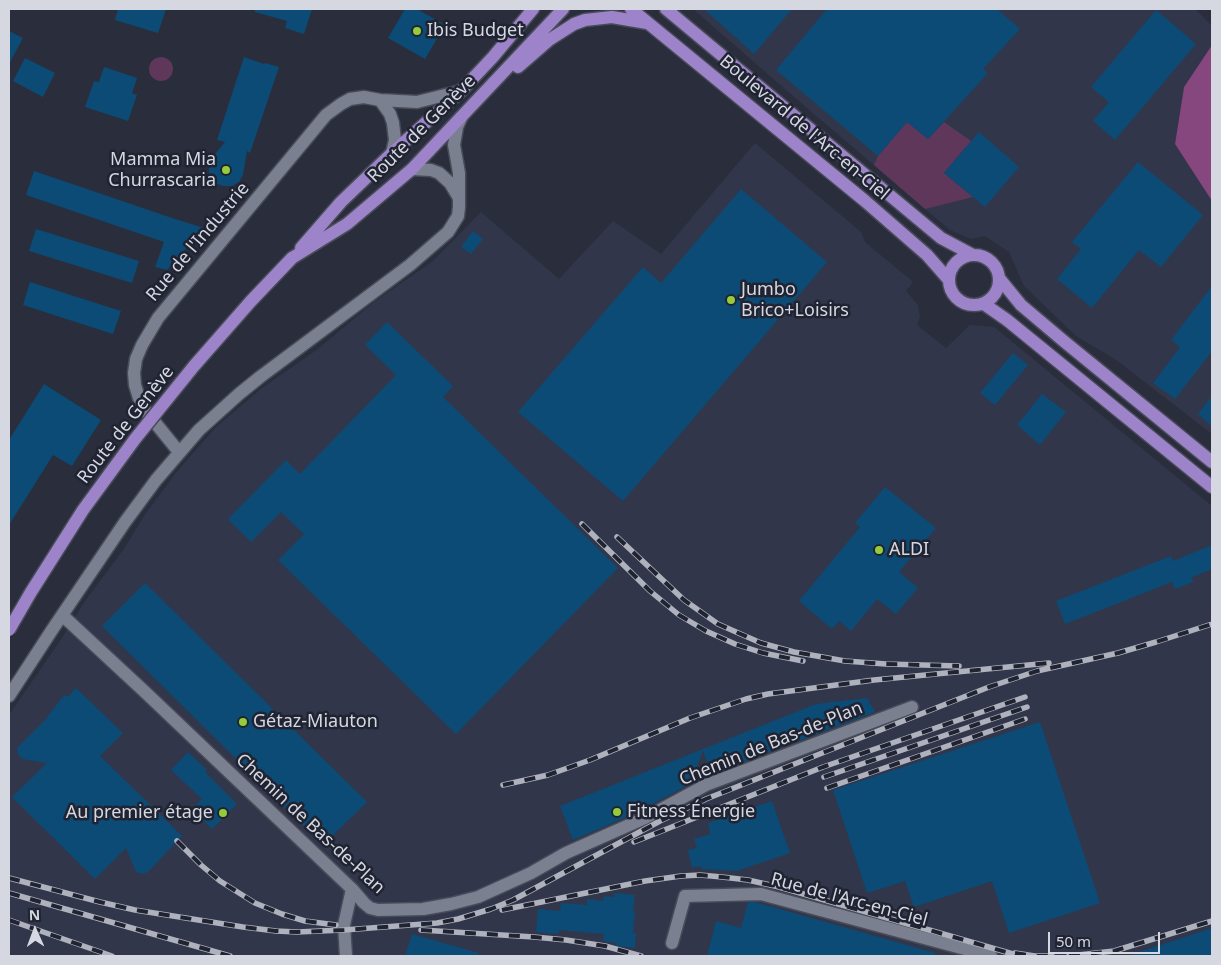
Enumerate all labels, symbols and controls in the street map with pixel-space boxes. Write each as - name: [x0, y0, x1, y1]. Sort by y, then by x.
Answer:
- place label: Ibis Budget: [427, 20, 524, 42]
- marker: Ibis Budget: [411, 25, 423, 37]
- street label: Boulevard de l'Arc-en-Ciel: [715, 51, 893, 205]
- street label: Route de Genève: [363, 70, 481, 188]
- place label: Mamma Mia Churrascaria: [108, 149, 216, 192]
- marker: Mamma Mia Churrascaria: [220, 164, 232, 176]
- street label: Rue de l'Industrie: [142, 178, 254, 306]
- place label: Jumbo Brico+Loisirs: [741, 279, 849, 322]
- marker: Jumbo Brico+Loisirs: [725, 294, 737, 306]
- street label: Route de Genève: [73, 362, 179, 488]
- place label: ALDI: [889, 539, 929, 561]
- marker: ALDI: [873, 544, 885, 556]
- street label: Chemin de Bas-de-Plan: [676, 697, 866, 791]
- place label: Gétaz-Miauton: [253, 711, 378, 733]
- marker: Gétaz-Miauton: [237, 716, 249, 728]
- street label: Chemin de Bas-de-Plan: [231, 749, 389, 899]
- place label: Fitness Énergie: [627, 801, 755, 823]
- place label: Au premier étage: [66, 802, 213, 824]
- marker: Fitness Énergie: [611, 806, 623, 818]
- marker: Au premier étage: [217, 807, 229, 819]
- street label: Rue de l'Arc-en-Ciel: [768, 869, 930, 931]
- north arrow: [10, 905, 60, 955]
- text: N: [28, 905, 40, 924]
- scale bar: [1051, 922, 1164, 954]
- text: 50 m: [1056, 931, 1091, 951]

